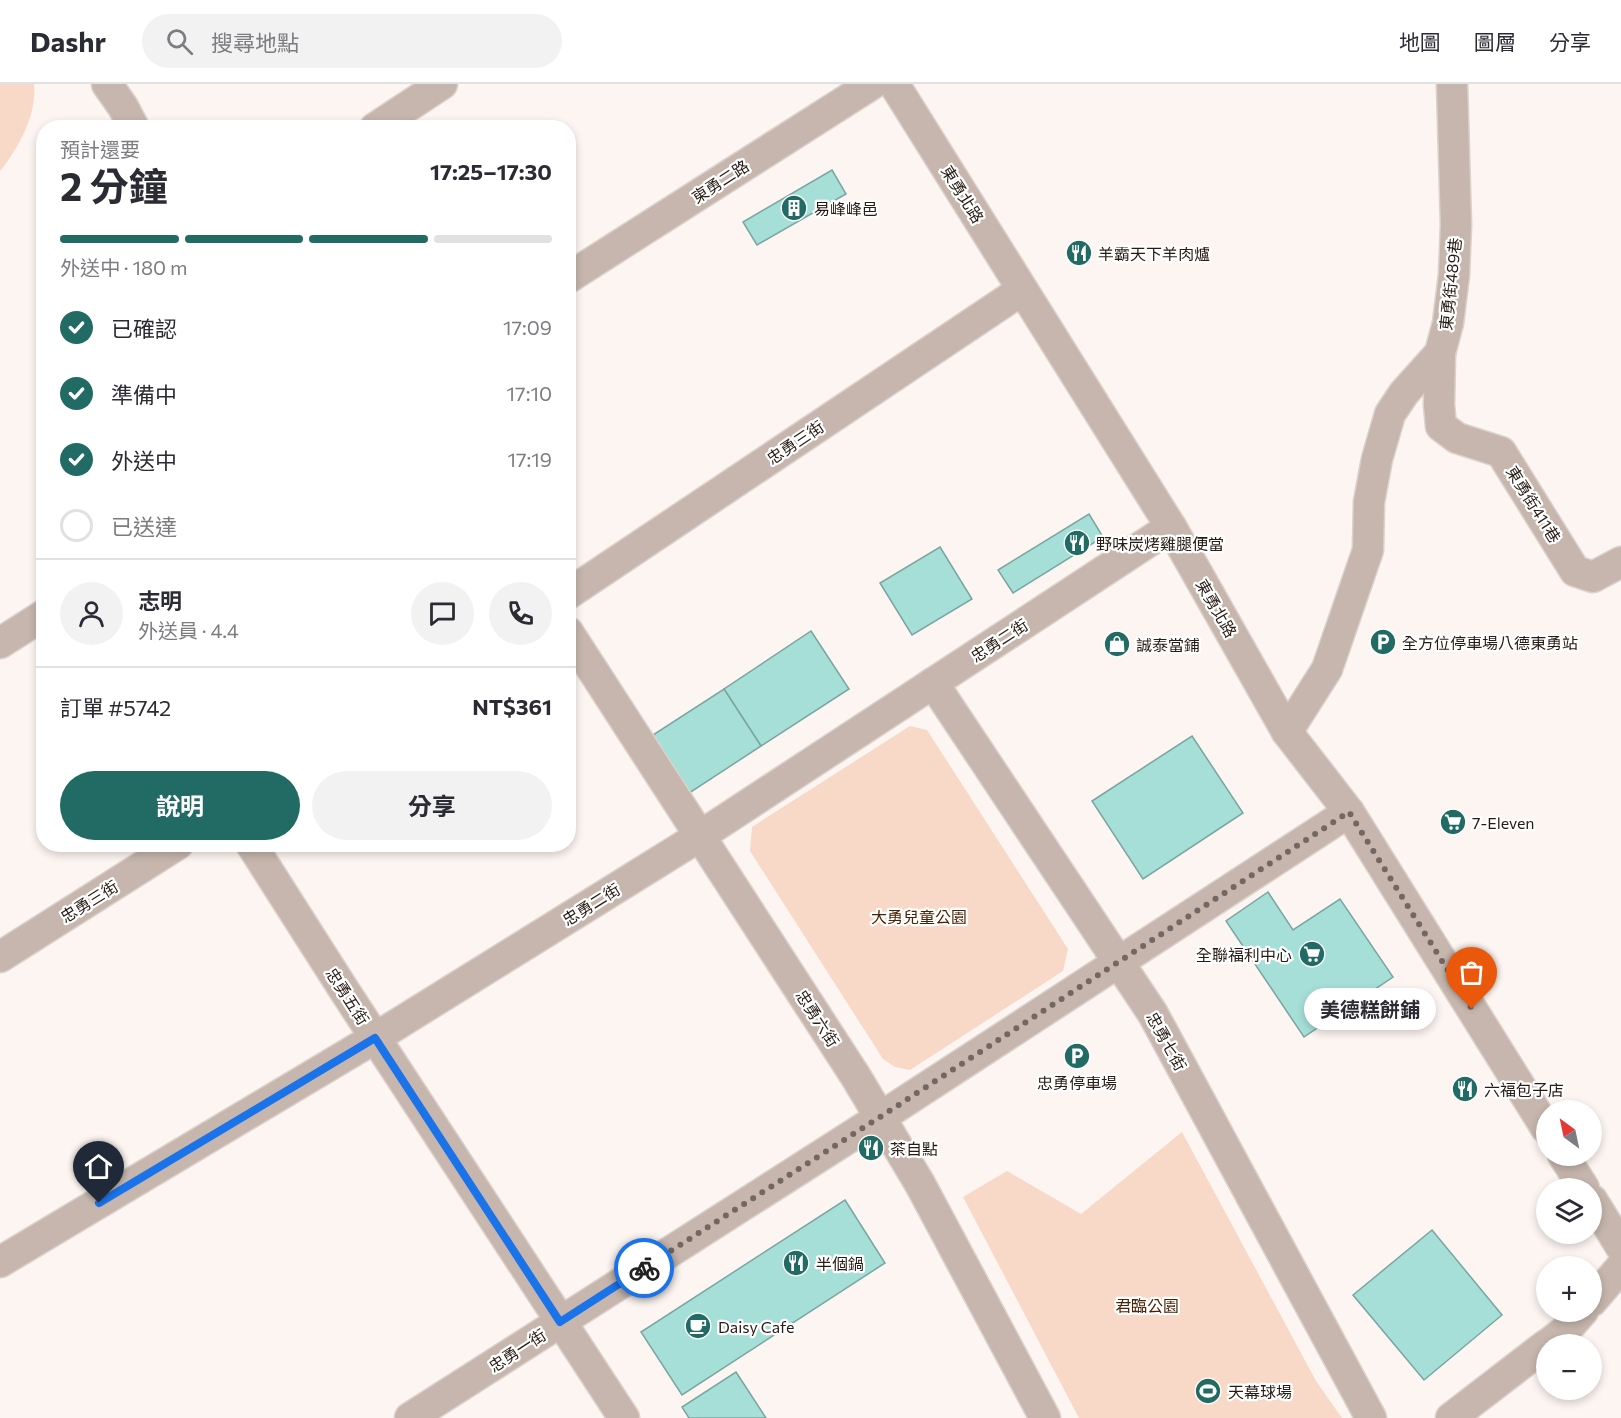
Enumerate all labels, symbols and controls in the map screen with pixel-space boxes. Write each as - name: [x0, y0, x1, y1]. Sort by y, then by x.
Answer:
- search box: [142, 14, 562, 68]
- text: Dashr: [30, 24, 106, 58]
- icon: search: [163, 25, 196, 58]
- text: 搜尋地點: [211, 29, 299, 56]
- text: 地圖: [1399, 29, 1441, 54]
- text: 圖層: [1474, 29, 1516, 54]
- text: 分享: [1549, 29, 1591, 54]
- text: 預計還要: [60, 137, 140, 161]
- street label: 東勇二路: [688, 156, 752, 206]
- text: 17:25–17:30: [430, 158, 552, 185]
- text: 2 分鐘: [60, 161, 168, 209]
- street label: 東勇北路: [938, 162, 988, 226]
- building icon: 易峰峰邑: [779, 193, 809, 223]
- place label: 易峰峰邑: [814, 199, 878, 218]
- street label: 東勇街489巷: [1436, 237, 1464, 331]
- restaurant icon: 羊霸天下羊肉爐: [1064, 238, 1094, 268]
- place label: 羊霸天下羊肉爐: [1098, 244, 1210, 263]
- text: 外送中 · 180 m: [60, 255, 187, 279]
- icon: check: [60, 311, 93, 344]
- text: 已確認: [111, 315, 177, 342]
- text: 17:09: [503, 315, 552, 339]
- icon: check: [60, 377, 93, 410]
- text: 準備中: [111, 381, 177, 408]
- text: 17:10: [507, 381, 552, 405]
- street label: 忠勇三街: [763, 416, 827, 468]
- icon: check: [60, 443, 93, 476]
- text: 外送中: [111, 447, 177, 474]
- text: 17:19: [507, 447, 552, 471]
- street label: 東勇街411巷: [1503, 462, 1565, 546]
- text: 已送達: [111, 513, 177, 540]
- restaurant icon: 野味炭烤雞腿便當: [1062, 528, 1092, 558]
- place label: 野味炭烤雞腿便當: [1096, 534, 1224, 553]
- street label: 東勇北路: [1193, 576, 1241, 640]
- button: person: [60, 582, 123, 645]
- button: chat: [411, 582, 474, 645]
- button: phone: [489, 582, 552, 645]
- text: 志明: [138, 587, 182, 614]
- street label: 忠勇二街: [967, 615, 1031, 665]
- text: 外送員 · 4.4: [138, 618, 239, 642]
- parking icon: 全方位停車場八德東勇站: [1368, 627, 1398, 657]
- shop icon: 誠泰當鋪: [1102, 629, 1132, 659]
- place label: 全方位停車場八德東勇站: [1402, 633, 1578, 652]
- place label: 誠泰當鋪: [1136, 635, 1200, 654]
- text: NT$361: [472, 693, 552, 720]
- text: 訂單 #5742: [60, 694, 171, 721]
- button: 說明: [60, 771, 300, 840]
- button: 分享: [312, 771, 552, 840]
- supermarket icon: 7-Eleven: [1438, 807, 1468, 837]
- place label: 7-Eleven: [1472, 813, 1535, 832]
- street label: 忠勇三街: [57, 876, 121, 926]
- street label: 忠勇二街: [559, 879, 623, 929]
- park label: 大勇兒童公園: [871, 907, 967, 926]
- supermarket icon: 全聯福利中心: [1297, 939, 1327, 969]
- place label: 全聯福利中心: [1196, 945, 1292, 964]
- pin: [1446, 947, 1497, 1009]
- icon: bag: [1455, 956, 1488, 989]
- street label: 忠勇五街: [323, 964, 373, 1028]
- street label: 忠勇六街: [793, 986, 843, 1050]
- callout: 美德糕餅鋪: [1304, 988, 1436, 1030]
- text: 美德糕餅鋪: [1320, 997, 1420, 1021]
- street label: 忠勇七街: [1143, 1008, 1191, 1074]
- parking icon: 忠勇停車場: [1062, 1041, 1092, 1071]
- place label: 忠勇停車場: [1037, 1073, 1117, 1092]
- restaurant icon: 六福包子店: [1450, 1074, 1480, 1104]
- place label: 六福包子店: [1484, 1080, 1564, 1099]
- north arrow: [1536, 1100, 1602, 1166]
- map controls: [1536, 1100, 1602, 1400]
- restaurant icon: 茶自點: [856, 1133, 886, 1163]
- place label: 茶自點: [890, 1139, 938, 1158]
- pin: [73, 1141, 124, 1203]
- icon: home: [82, 1150, 115, 1183]
- button: layers: [1536, 1178, 1602, 1244]
- courier: [614, 1238, 674, 1298]
- restaurant icon: 半個鍋: [781, 1248, 811, 1278]
- icon: bike: [628, 1252, 661, 1285]
- place label: 半個鍋: [816, 1254, 864, 1273]
- button: +: [1536, 1256, 1602, 1322]
- park label: 君臨公園: [1115, 1296, 1179, 1315]
- cafe icon: Daisy Cafe: [683, 1311, 713, 1341]
- place label: Daisy Cafe: [718, 1317, 794, 1336]
- street label: 忠勇一街: [485, 1325, 549, 1375]
- button: −: [1536, 1334, 1602, 1400]
- sports icon: 天幕球場: [1193, 1376, 1223, 1406]
- place label: 天幕球場: [1228, 1382, 1292, 1401]

